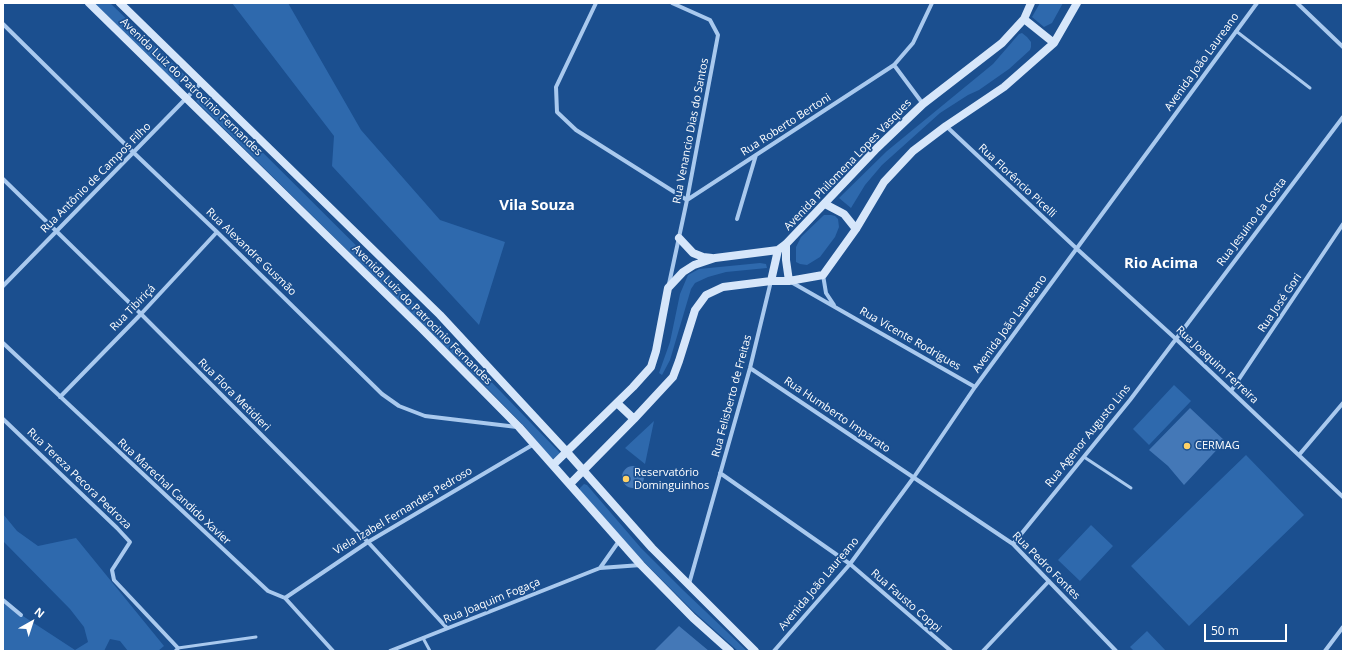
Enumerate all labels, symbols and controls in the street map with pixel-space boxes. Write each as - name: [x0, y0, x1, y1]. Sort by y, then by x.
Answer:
- street label: Avenida João Laureano: [1162, 10, 1242, 114]
- street label: Avenida Luiz do Patrocinio Fernandes: [117, 15, 265, 159]
- street label: Rua Venancio Dias do Santos: [670, 57, 712, 205]
- street label: Rua Roberto Bertoni: [739, 91, 833, 159]
- street label: Avenida Philomena Lopes Vasques: [782, 97, 914, 233]
- street label: Rua Antônio de Campos Filho: [38, 120, 154, 236]
- street label: Rua Florêncio Picelli: [975, 141, 1059, 221]
- street label: Rua Jesuino da Costa: [1214, 175, 1290, 269]
- district label: Vila Souza: [499, 197, 575, 215]
- street label: Rua Alexandre Gusmão: [203, 206, 299, 298]
- street label: Avenida Luiz do Patrocinio Fernandes: [349, 242, 495, 388]
- district label: Rio Acima: [1124, 255, 1198, 273]
- street label: Rua José Gori: [1255, 271, 1305, 335]
- street label: Avenida João Laureano: [970, 272, 1050, 376]
- street label: Rua Tibiriçá: [108, 282, 158, 334]
- street label: Rua Vicente Rodrigues: [857, 305, 963, 373]
- street label: Rua Joaquim Ferreira: [1173, 323, 1261, 407]
- street label: Rua Felisberto de Freitas: [709, 333, 755, 459]
- street label: Rua Flora Metidieri: [195, 356, 273, 434]
- street label: Rua Humberto Imparato: [781, 374, 893, 456]
- street label: Rua Agenor Augusto Lins: [1043, 382, 1133, 490]
- street label: Rua Tereza Pecora Pedroza: [24, 426, 134, 532]
- street label: Rua Marechal Candido Xavier: [115, 436, 233, 548]
- place label: CERMAG: [1195, 439, 1240, 453]
- marker: CERMAG: [1182, 441, 1192, 451]
- street label: Viela Izabel Fernandes Pedroso: [331, 464, 475, 558]
- place label: Reservatório Dominguinhos: [634, 466, 709, 492]
- marker: Reservatório Dominguinhos: [621, 474, 631, 484]
- street label: Rua Pedro Fontes: [1009, 529, 1083, 603]
- street label: Avenida João Laureano: [776, 535, 862, 633]
- street label: Rua Fausto Coppi: [868, 567, 944, 635]
- street label: Rua Joaquim Fogaça: [442, 576, 542, 626]
- north arrow: [12, 602, 52, 642]
- text: N: [32, 604, 48, 621]
- scale bar: [1206, 616, 1289, 642]
- text: 50 m: [1211, 622, 1239, 639]

